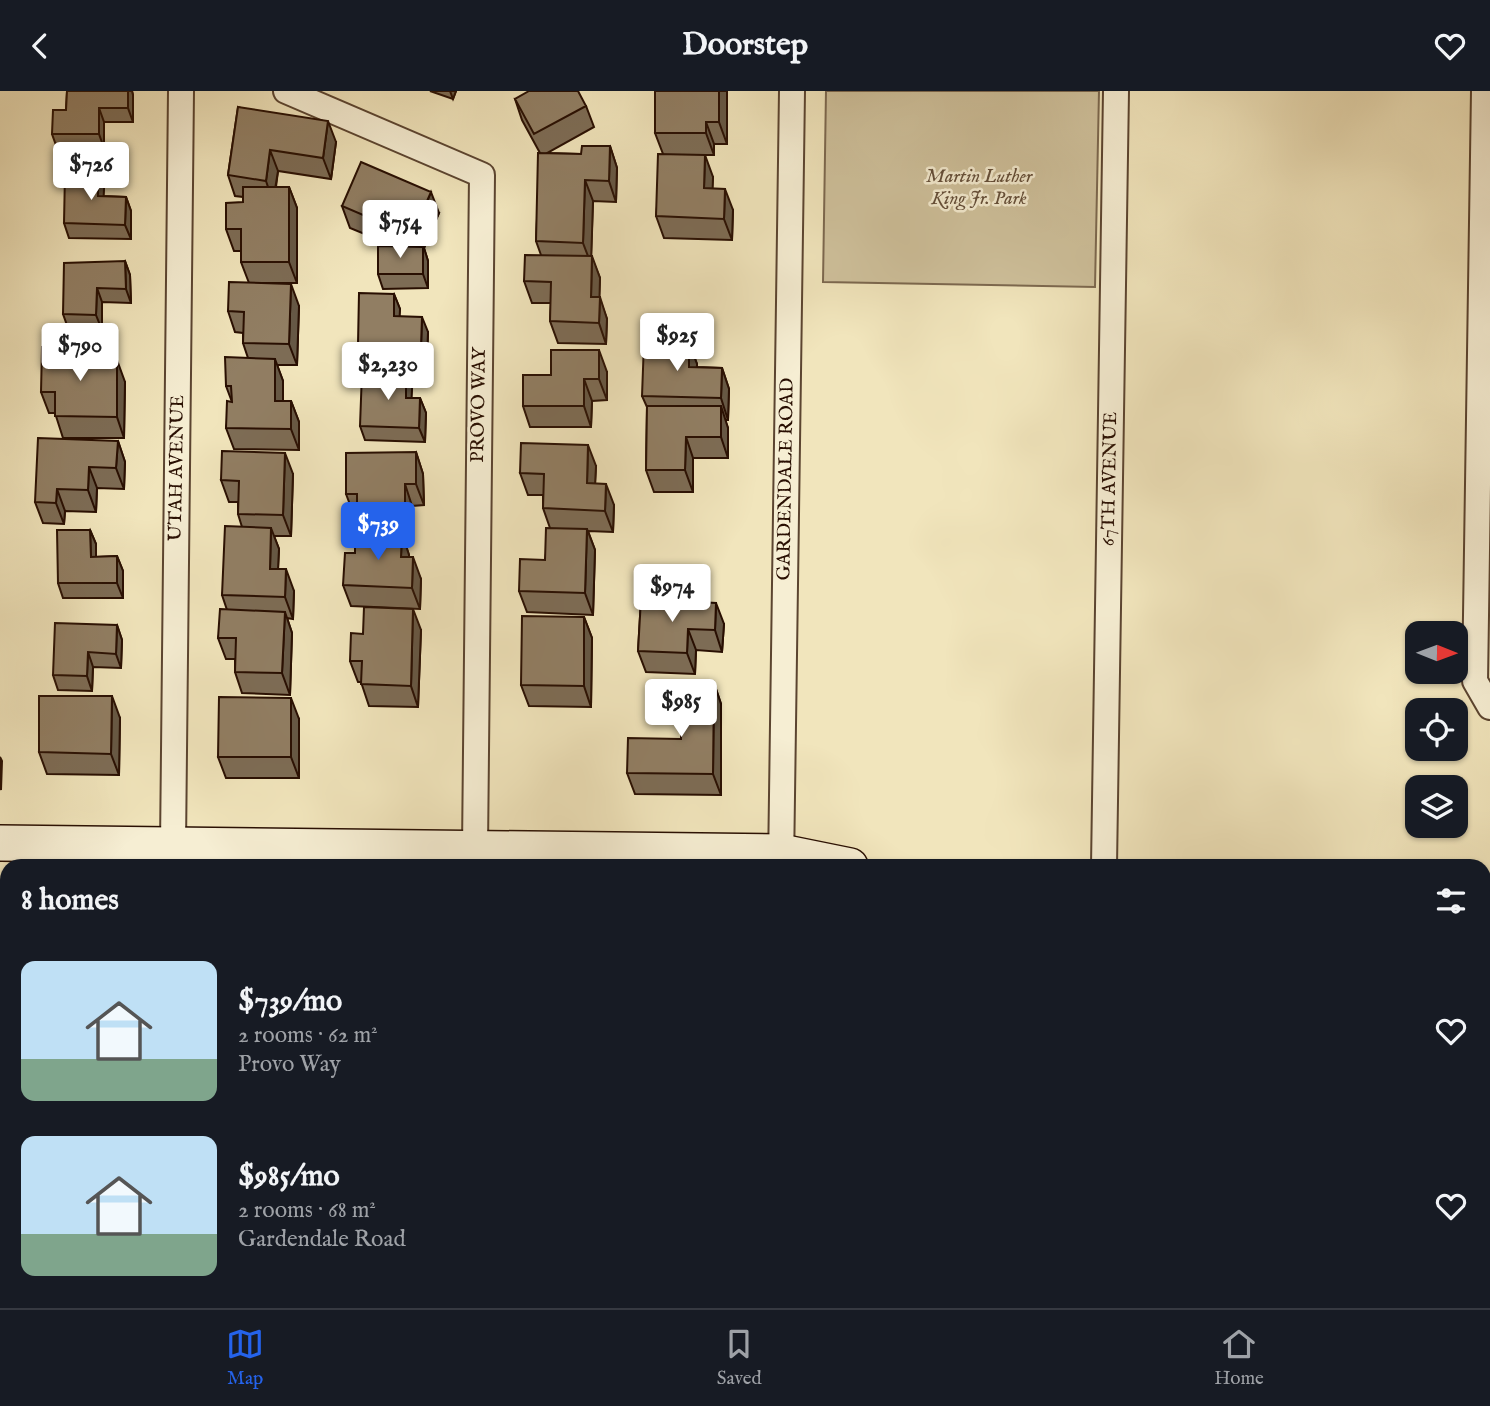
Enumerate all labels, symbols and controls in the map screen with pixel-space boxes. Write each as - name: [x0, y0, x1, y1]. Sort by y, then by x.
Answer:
- text: Doorstep: [682, 25, 808, 66]
- icon: back: [21, 27, 59, 65]
- icon: heart: [1431, 27, 1469, 65]
- pin: $726: [50, 143, 132, 202]
- text: $726: [69, 150, 113, 179]
- park label: Martin Luther King Jr. Park: [926, 165, 1034, 211]
- pin: $754: [359, 201, 441, 260]
- text: $754: [378, 208, 422, 237]
- pin: $925: [636, 313, 718, 373]
- text: $925: [656, 321, 698, 350]
- pin: $790: [39, 323, 121, 383]
- text: $790: [58, 331, 102, 360]
- pin: $2,230: [331, 343, 445, 402]
- street label: PROVO WAY: [466, 346, 492, 463]
- text: $2,230: [358, 350, 418, 379]
- street label: GARDENDALE ROAD: [772, 377, 800, 581]
- street label: UTAH AVENUE: [164, 395, 190, 541]
- street label: 67TH AVENUE: [1097, 412, 1123, 546]
- pin: $739: [337, 503, 419, 562]
- text: $739: [357, 510, 399, 539]
- pin: $974: [631, 565, 713, 624]
- text: $974: [650, 572, 694, 601]
- north arrow: [1405, 621, 1468, 684]
- map controls: [1405, 621, 1468, 838]
- pin: $985: [640, 679, 722, 739]
- text: $985: [661, 687, 701, 716]
- button: locate: [1405, 698, 1468, 761]
- button: layers: [1405, 775, 1468, 838]
- text: 8 homes: [21, 882, 119, 920]
- icon: filters: [1432, 882, 1470, 920]
- text: $739/mo: [238, 983, 342, 1021]
- icon: home: [77, 989, 161, 1073]
- icon: heart: [1432, 1012, 1470, 1050]
- text: 2 rooms · 62 m²: [238, 1021, 378, 1050]
- text: Provo Way: [238, 1050, 341, 1079]
- text: $985/mo: [238, 1158, 340, 1196]
- icon: home: [77, 1164, 161, 1248]
- icon: heart: [1432, 1187, 1470, 1225]
- text: 2 rooms · 68 m²: [238, 1196, 376, 1225]
- text: Gardendale Road: [238, 1225, 406, 1254]
- tab: Map: [226, 1325, 264, 1391]
- tab: Saved: [717, 1325, 762, 1391]
- tab: Home: [1214, 1325, 1264, 1391]

